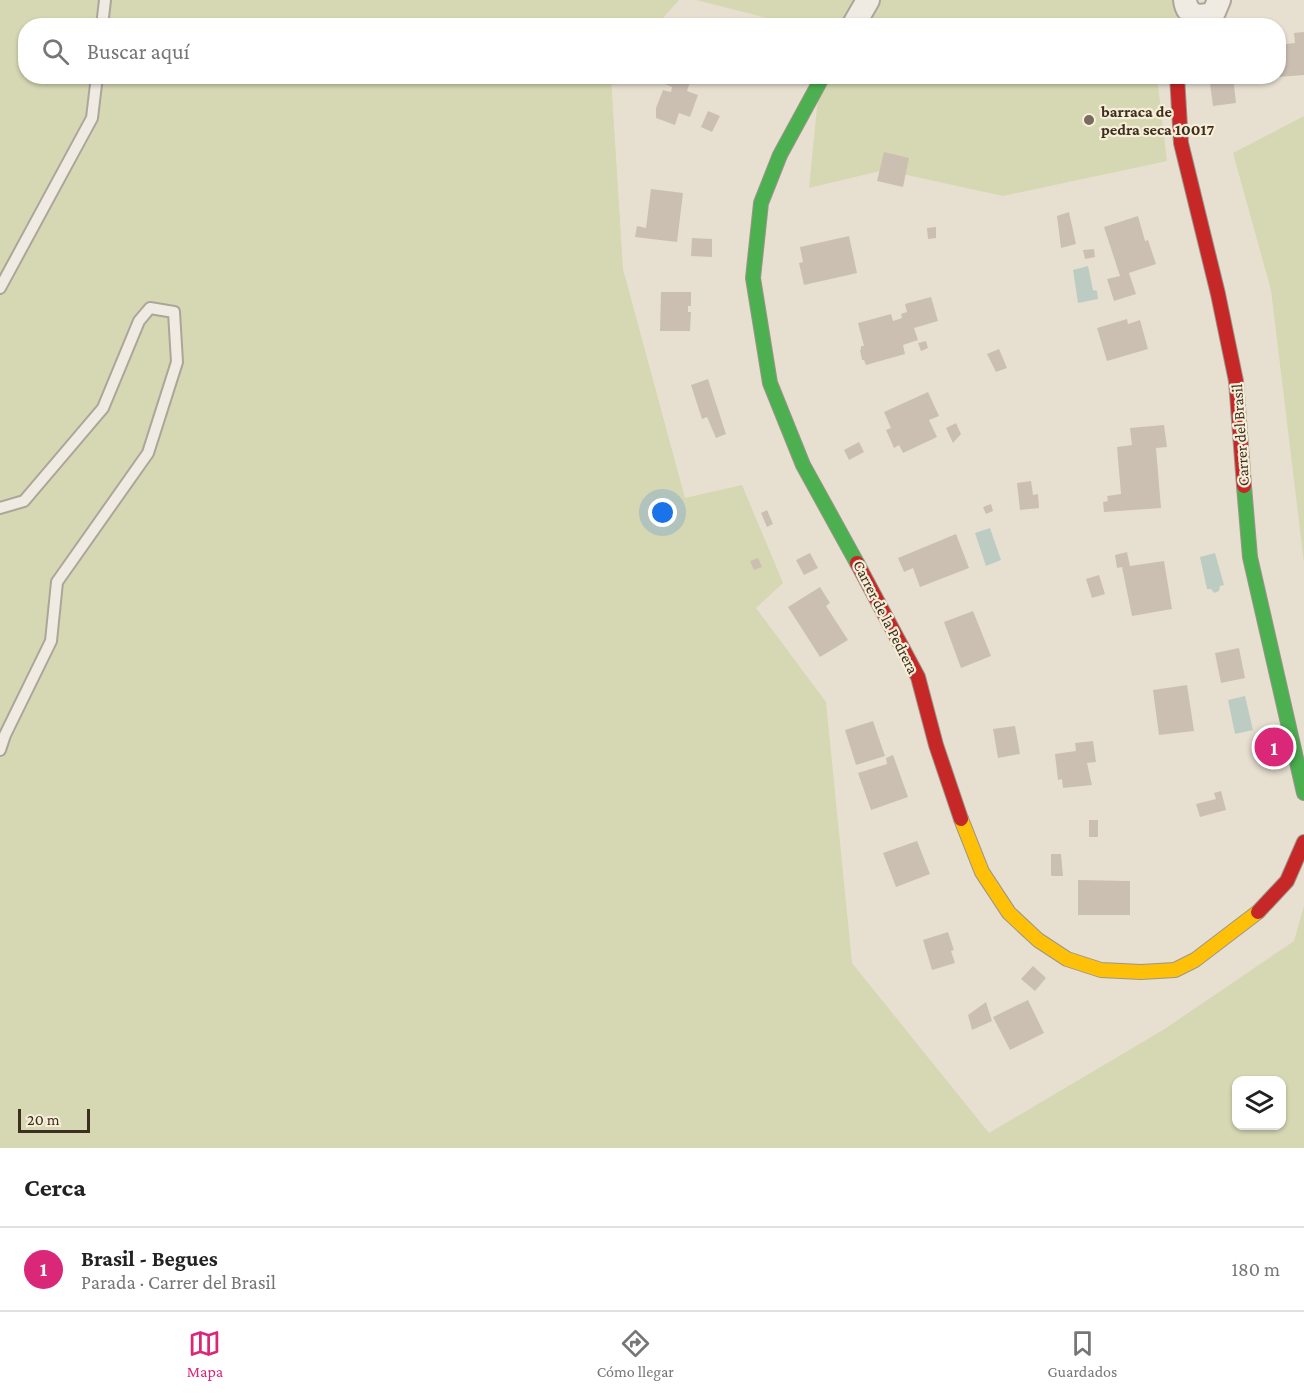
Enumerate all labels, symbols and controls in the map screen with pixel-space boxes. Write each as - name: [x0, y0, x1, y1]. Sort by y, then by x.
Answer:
- search box: [18, 18, 1286, 84]
- icon: search: [39, 35, 72, 68]
- text: Buscar aquí: [87, 39, 189, 64]
- place label: barraca de pedra seca 10017: [1100, 103, 1214, 138]
- marker: barraca de pedra seca 10017: [1082, 113, 1096, 127]
- street label: Carrer del Brasil: [1228, 383, 1252, 487]
- your location: [648, 498, 677, 527]
- street label: Carrer de la Pedrera: [850, 557, 922, 677]
- pin: 1: [1254, 724, 1294, 770]
- map controls: [1232, 1076, 1286, 1130]
- button: layers: [1232, 1076, 1286, 1130]
- scale bar: [18, 1106, 90, 1134]
- text: 20 m: [27, 1111, 60, 1128]
- text: Cerca: [24, 1173, 86, 1202]
- text: Brasil - Begues: [81, 1246, 218, 1271]
- text: 1: [40, 1258, 47, 1280]
- text: 180 m: [1231, 1258, 1280, 1280]
- text: Parada · Carrer del Brasil: [81, 1271, 276, 1293]
- tab: Mapa: [187, 1327, 223, 1380]
- tab: Cómo llegar: [597, 1327, 674, 1380]
- tab: Guardados: [1047, 1327, 1117, 1380]

